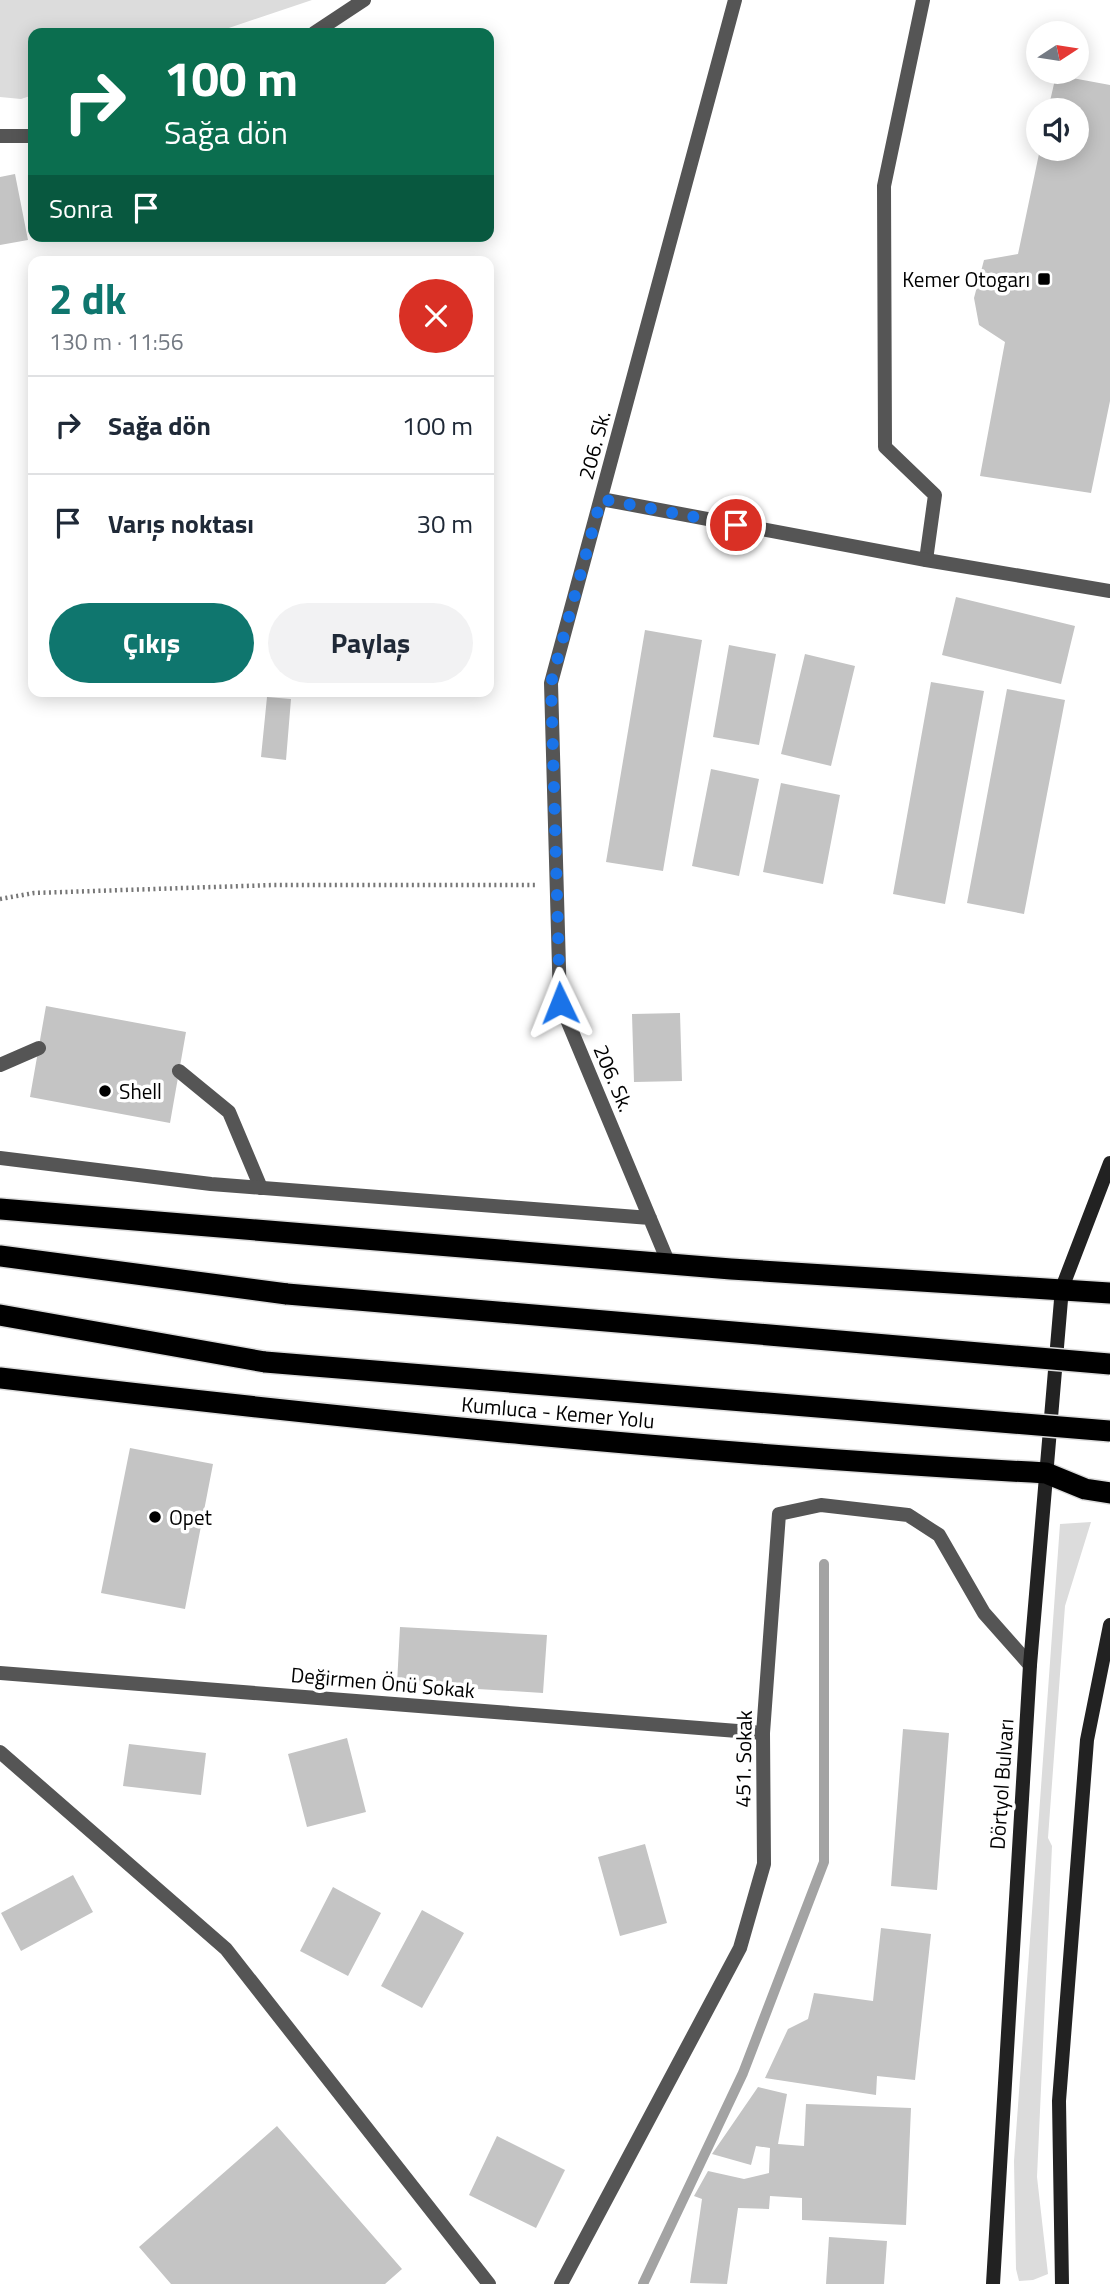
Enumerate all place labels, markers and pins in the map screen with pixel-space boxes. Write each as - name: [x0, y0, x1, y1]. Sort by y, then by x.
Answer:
- place label: Kemer Otogarı: [902, 263, 1030, 295]
- marker: Kemer Otogarı: [1036, 271, 1052, 287]
- pin: [706, 495, 766, 555]
- place label: Shell: [119, 1075, 162, 1107]
- marker: Shell: [97, 1083, 113, 1099]
- place label: Opet: [169, 1501, 212, 1533]
- marker: Opet: [147, 1509, 163, 1525]

